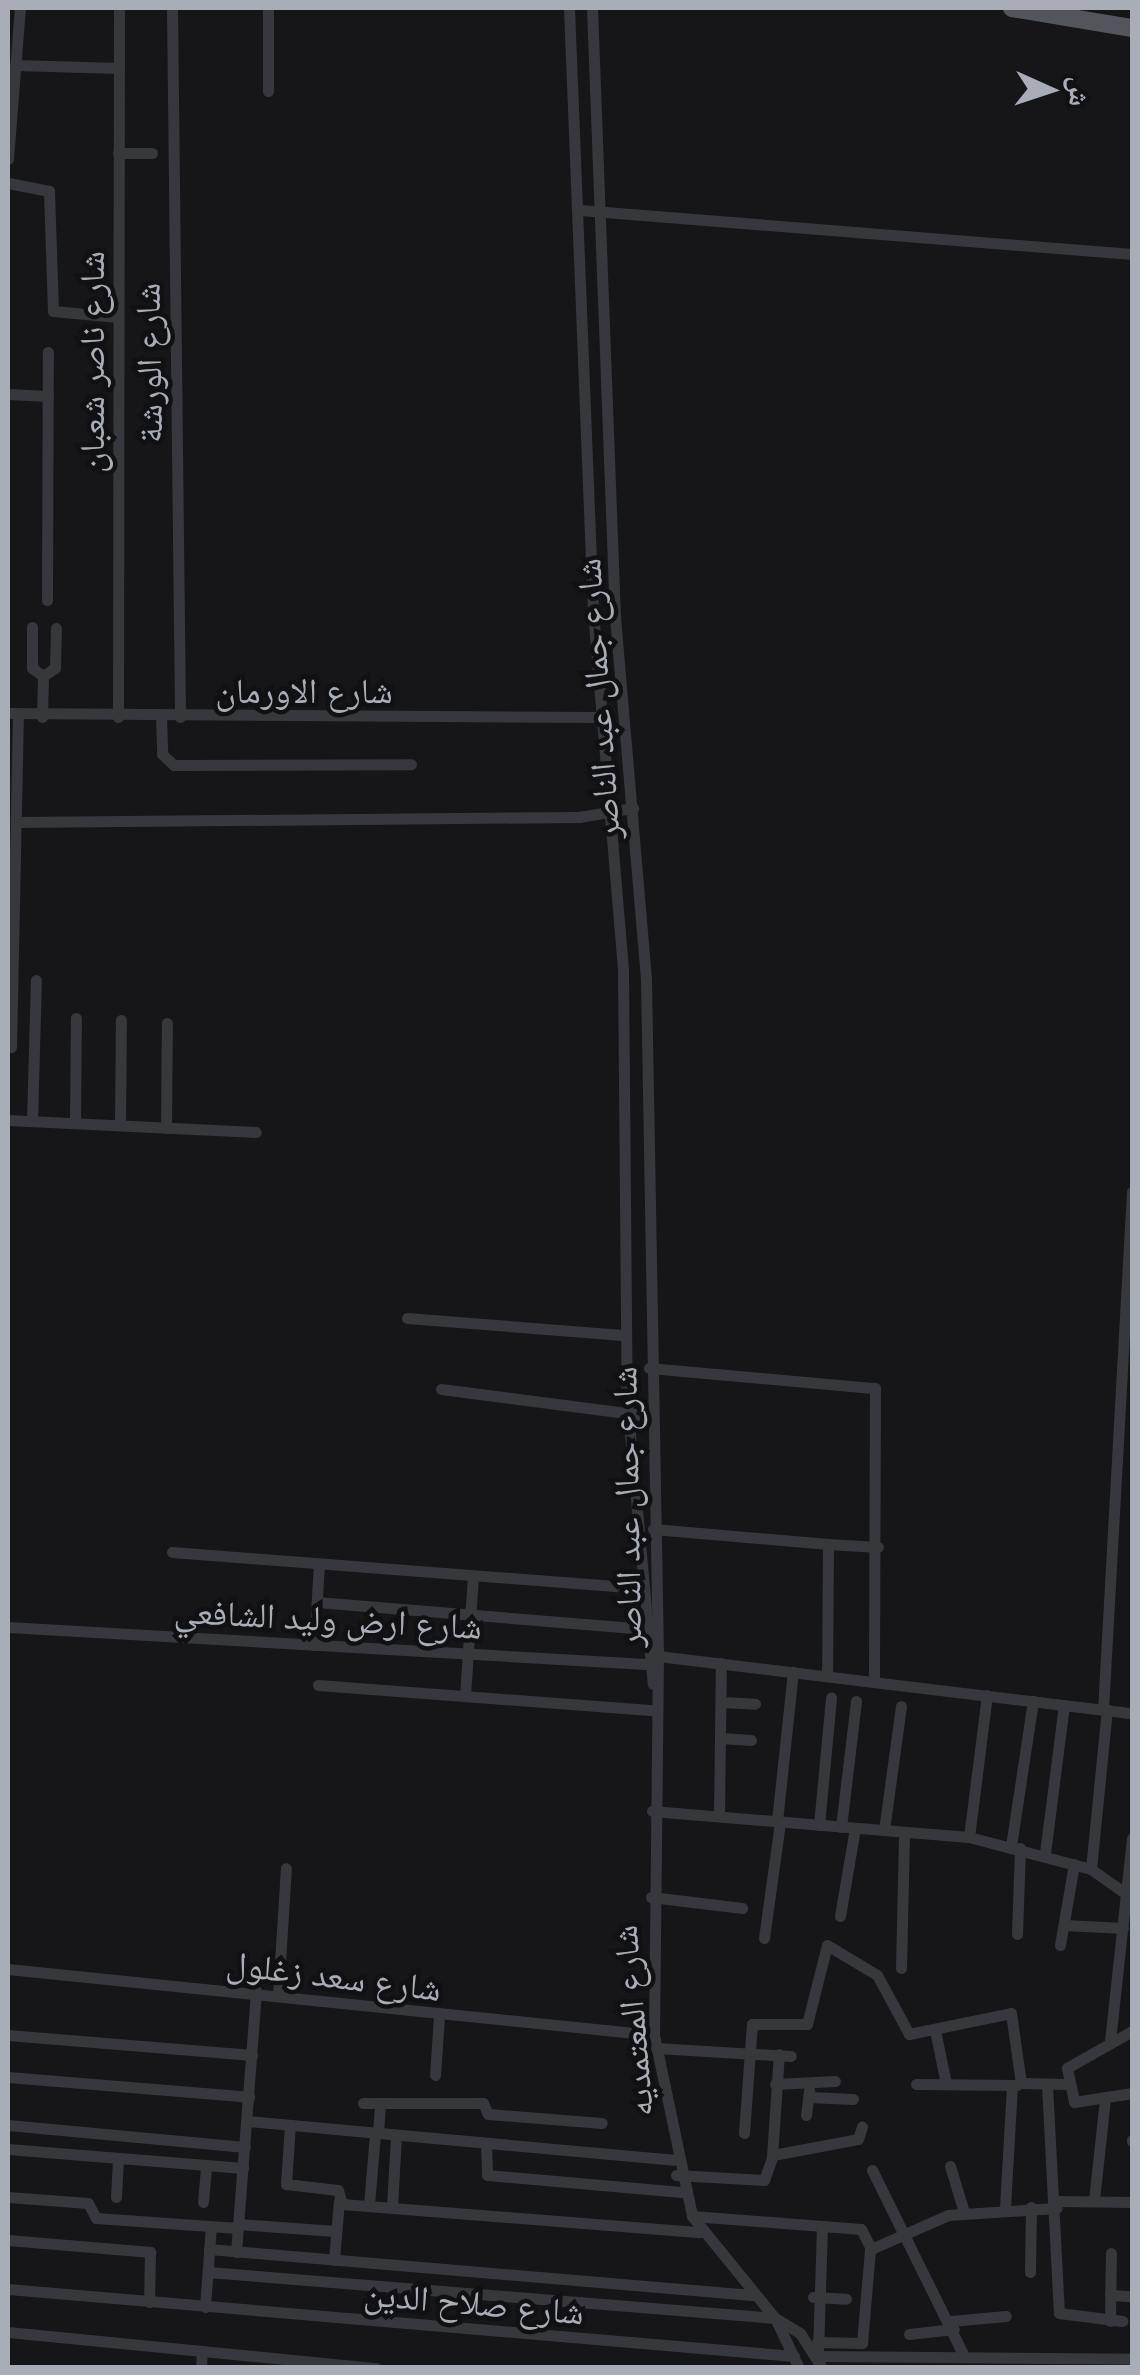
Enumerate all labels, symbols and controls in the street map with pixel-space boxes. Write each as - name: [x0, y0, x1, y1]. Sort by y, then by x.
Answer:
- north arrow: [1000, 40, 1100, 140]
- text: ش: [1062, 76, 1099, 107]
- street label: شارع ناصر شعبان: [70, 251, 112, 473]
- street label: شارع الورشة: [126, 283, 170, 443]
- street label: شارع جمال عبد الناصر: [566, 557, 628, 841]
- street label: شارع الاورمان: [215, 669, 393, 711]
- street label: شارع جمال عبد الناصر: [603, 1366, 649, 1648]
- street label: شارع ارض وليد الشافعي: [173, 1589, 483, 1647]
- street label: شارع المعتمديه: [603, 1924, 661, 2118]
- street label: شارع سعد زغلول: [224, 1941, 444, 2009]
- street label: شارع صلاح الدين: [362, 2271, 586, 2333]

